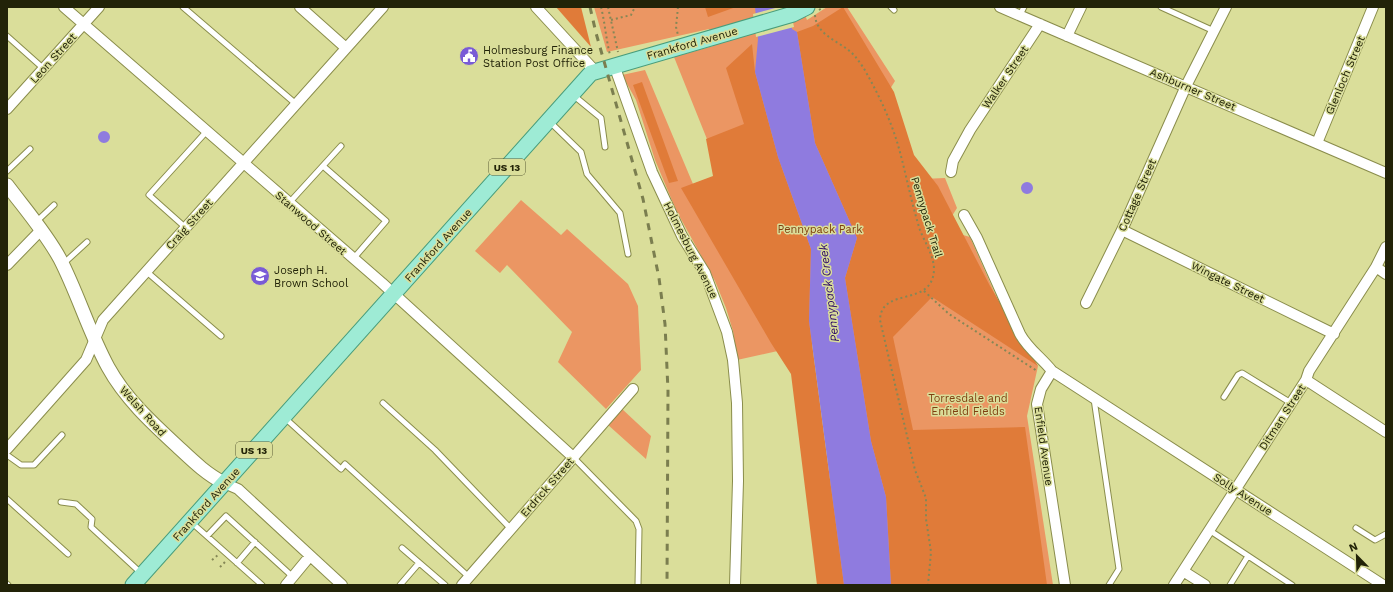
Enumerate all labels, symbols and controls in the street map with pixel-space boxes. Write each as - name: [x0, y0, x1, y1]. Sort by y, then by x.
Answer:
- street label: Frankford Avenue: [645, 24, 739, 63]
- street label: Leon Street: [27, 30, 80, 86]
- street label: Glenloch Street: [1323, 34, 1368, 117]
- street label: Walker Street: [980, 43, 1031, 111]
- place label: Holmesburg Finance Station Post Office: [483, 44, 593, 70]
- public building icon: Holmesburg Finance Station Post Office: [458, 45, 480, 67]
- street label: Ashburner Street: [1148, 65, 1238, 114]
- street label: Cottage Street: [1116, 157, 1159, 233]
- road number: US 13: [489, 159, 525, 175]
- street label: Pennypack Trail: [908, 175, 945, 260]
- street label: Stanwood Street: [272, 189, 349, 258]
- street label: Craig Street: [163, 196, 216, 252]
- street label: Holmesburg Avenue: [661, 200, 721, 301]
- street label: Frankford Avenue: [402, 206, 475, 285]
- park label: Pennypack Park: [778, 223, 862, 236]
- water label: Pennypack Creek: [816, 243, 842, 343]
- street label: Wingate Street: [1189, 259, 1267, 306]
- place label: Joseph H. Brown School: [274, 264, 349, 290]
- school or university icon: Joseph H. Brown School: [249, 265, 271, 287]
- street label: Ditman Street: [1256, 382, 1309, 453]
- street label: Welsh Road: [117, 384, 169, 439]
- park label: Torresdale and Enfield Fields: [928, 392, 1008, 418]
- street label: Enfield Avenue: [1032, 406, 1055, 486]
- road number: US 13: [236, 442, 272, 458]
- street label: Erdrick Street: [518, 455, 577, 520]
- street label: Frankford Avenue: [170, 465, 243, 544]
- street label: Solly Avenue: [1211, 471, 1275, 518]
- north arrow: [1337, 536, 1377, 576]
- text: N: [1347, 540, 1360, 555]

